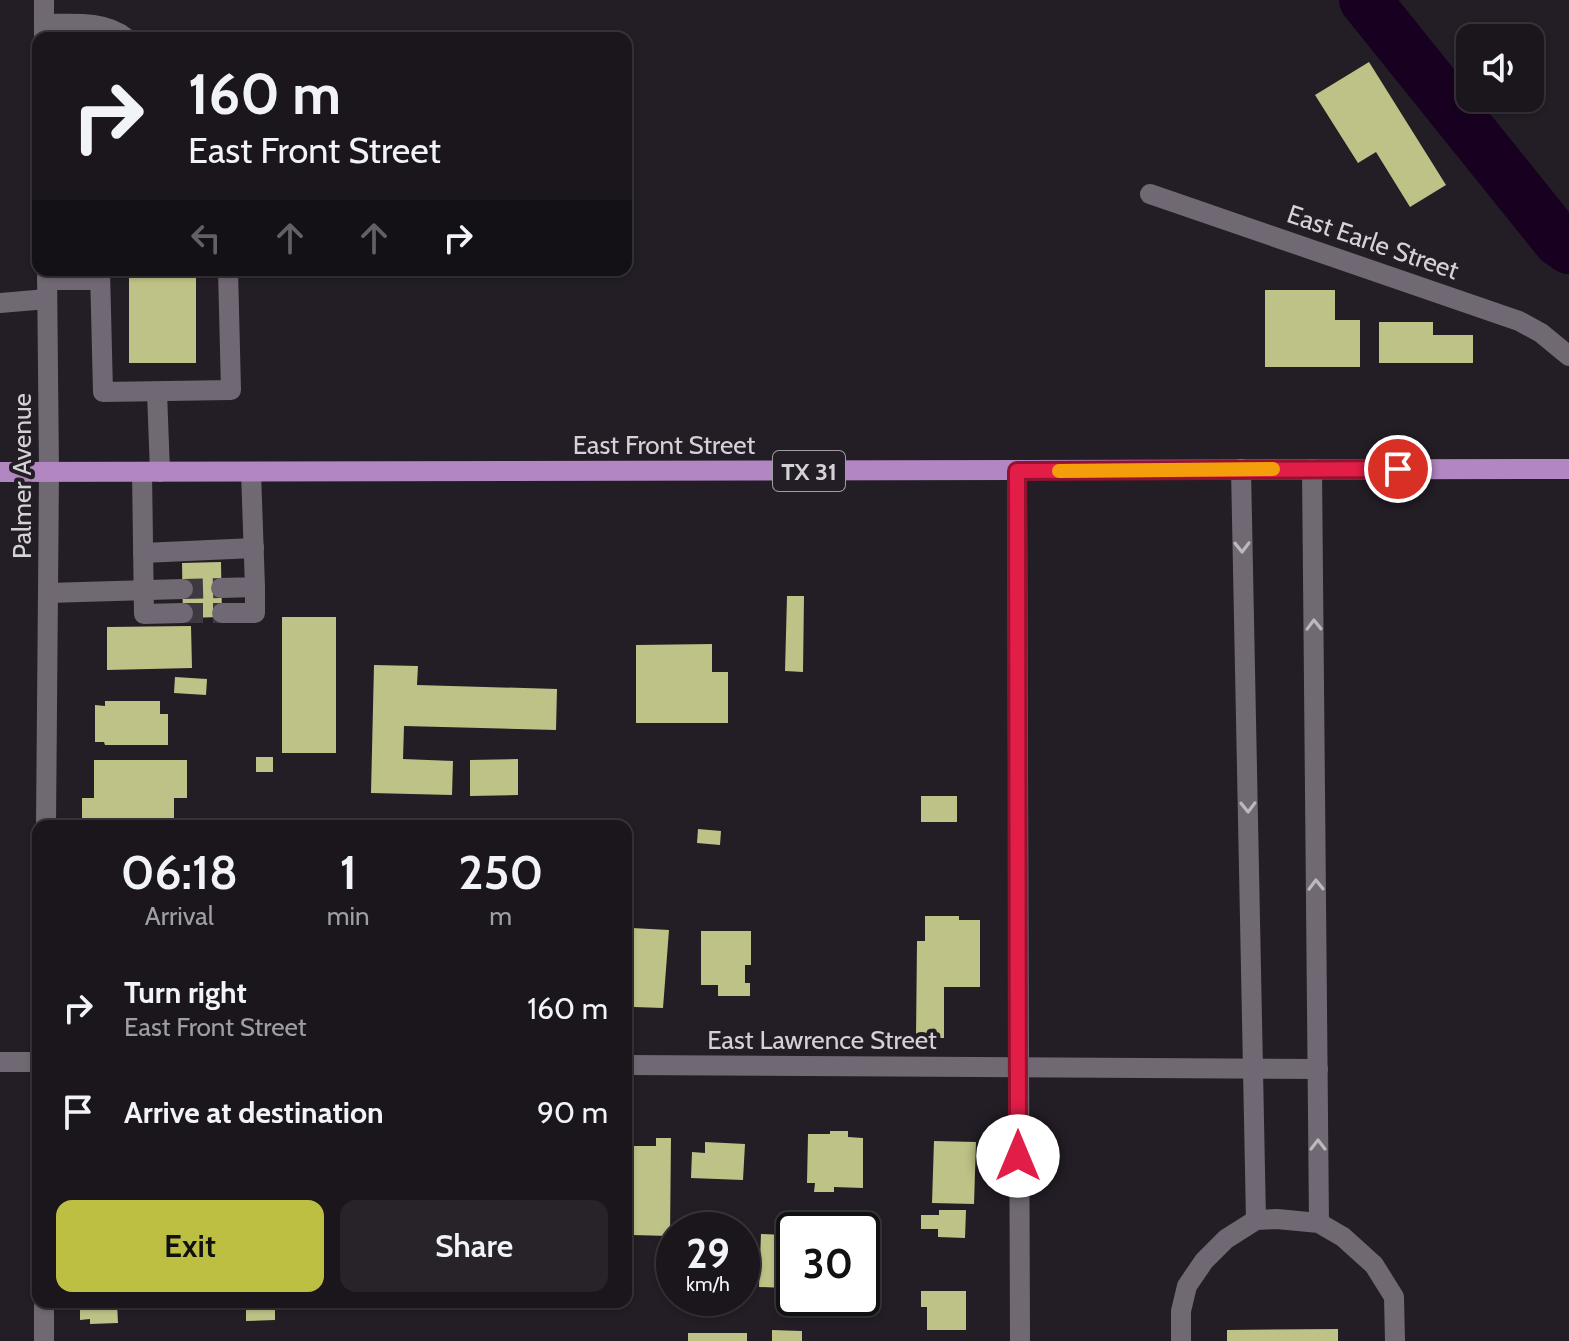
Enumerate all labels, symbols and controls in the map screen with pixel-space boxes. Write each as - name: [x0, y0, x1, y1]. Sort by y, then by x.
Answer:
- map controls: [1456, 24, 1544, 112]
- button: sound: [1456, 24, 1544, 112]
- text: 160 m: [188, 60, 341, 128]
- icon: right: [56, 64, 160, 168]
- text: East Front Street: [188, 128, 441, 172]
- street label: East Earle Street: [1283, 198, 1463, 286]
- icon: left: [184, 216, 228, 260]
- icon: ahead: [268, 216, 312, 260]
- icon: ahead: [352, 216, 396, 260]
- icon: right: [436, 216, 480, 260]
- street label: Palmer Avenue: [6, 393, 38, 559]
- street label: East Front Street: [573, 429, 756, 461]
- pin: [1364, 435, 1432, 503]
- icon: arrive: [1376, 447, 1420, 491]
- road number: TX 31: [773, 451, 845, 491]
- one-way arrow: [1234, 541, 1251, 554]
- one-way arrow: [1305, 618, 1323, 631]
- one-way arrow: [1239, 801, 1256, 814]
- text: 06:18: [121, 843, 238, 901]
- text: 1: [340, 843, 357, 901]
- text: 250: [458, 843, 543, 901]
- one-way arrow: [1307, 878, 1325, 891]
- text: Arrival: [145, 900, 214, 932]
- text: min: [327, 900, 370, 932]
- text: m: [489, 900, 512, 932]
- text: Turn right: [124, 974, 247, 1011]
- icon: right: [56, 986, 100, 1030]
- text: 160 m: [527, 990, 608, 1027]
- text: East Front Street: [124, 1011, 307, 1043]
- street label: East Lawrence Street: [707, 1024, 937, 1056]
- icon: arrive: [56, 1090, 100, 1134]
- text: Arrive at destination: [124, 1094, 384, 1131]
- text: 90 m: [537, 1094, 608, 1131]
- position arrow: [976, 1114, 1060, 1198]
- one-way arrow: [1309, 1138, 1327, 1151]
- button: Exit: [56, 1200, 324, 1292]
- button: Share: [340, 1200, 608, 1292]
- speed limit sign: 30: [776, 1212, 880, 1316]
- text: 29: [686, 1229, 730, 1278]
- text: km/h: [686, 1272, 730, 1296]

